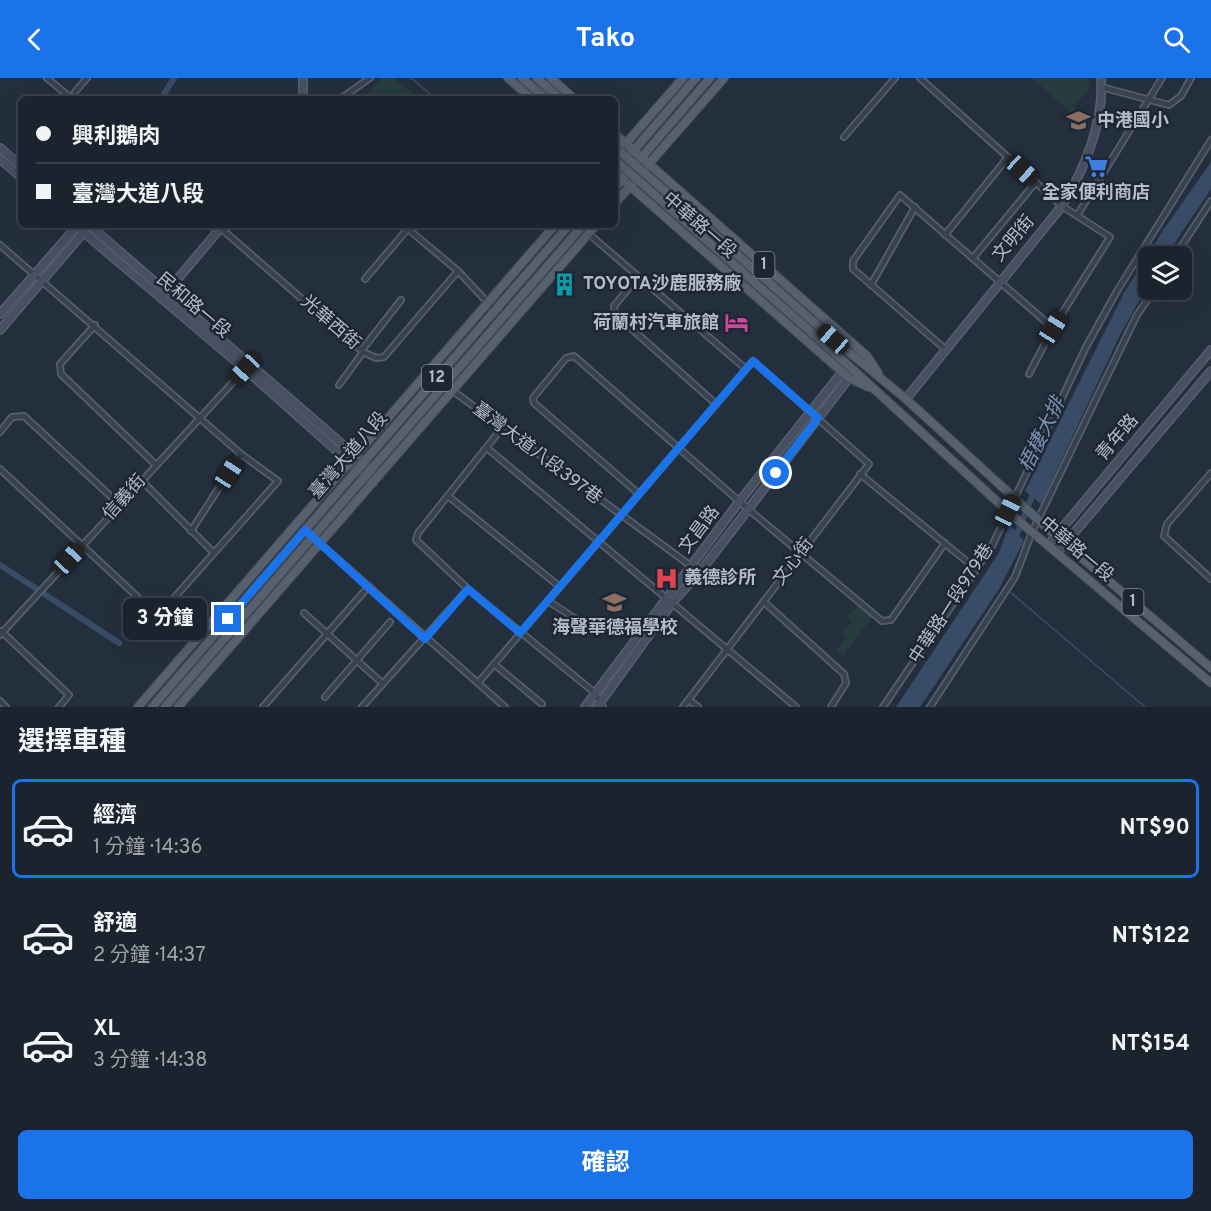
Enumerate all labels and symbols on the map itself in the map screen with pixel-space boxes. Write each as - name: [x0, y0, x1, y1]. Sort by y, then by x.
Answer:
- school or university icon: 中港國小: [1066, 108, 1092, 134]
- place label: 中港國小: [1097, 110, 1169, 133]
- car: [1003, 151, 1041, 189]
- supermarket icon: 全家便利商店: [1083, 154, 1109, 180]
- place label: 全家便利商店: [1042, 182, 1150, 205]
- street label: 中華路一段: [657, 188, 741, 264]
- street label: 文明街: [988, 211, 1040, 267]
- road number: 1: [754, 252, 774, 278]
- street label: 民和路一段: [151, 268, 235, 344]
- building icon: TOYOTA沙鹿服務廠: [552, 271, 578, 297]
- place label: TOYOTA沙鹿服務廠: [583, 273, 742, 296]
- street label: 光華西街: [295, 291, 365, 355]
- car: [1036, 308, 1070, 348]
- hotel icon: 荷蘭村汽車旅館: [724, 310, 750, 336]
- place label: 荷蘭村汽車旅館: [593, 312, 719, 335]
- car: [814, 320, 852, 358]
- car: [226, 350, 264, 388]
- road number: 12: [422, 365, 452, 391]
- water label: 梧棲大排: [1014, 391, 1074, 477]
- street label: 臺灣大道八段397巷: [468, 398, 606, 510]
- street label: 臺灣大道八段: [305, 408, 393, 504]
- street label: 青年路: [1092, 410, 1144, 466]
- car: [212, 453, 246, 493]
- route start: [762, 459, 789, 486]
- street label: 信義街: [98, 470, 152, 526]
- car: [992, 491, 1024, 531]
- street label: 文昌路: [675, 502, 725, 558]
- street label: 中華路一段: [1034, 512, 1118, 588]
- street label: 文心街: [769, 534, 819, 590]
- car: [50, 540, 88, 578]
- street label: 中華路一段979巷: [905, 540, 999, 668]
- hospital icon: 義德診所: [653, 565, 679, 591]
- place label: 義德診所: [684, 567, 756, 590]
- school or university icon: 海聲華德福學校: [602, 589, 628, 615]
- road number: 1: [1122, 589, 1144, 615]
- callout: 3 分鐘: [123, 598, 207, 640]
- route end: [214, 605, 241, 632]
- place label: 海聲華德福學校: [552, 617, 678, 640]

